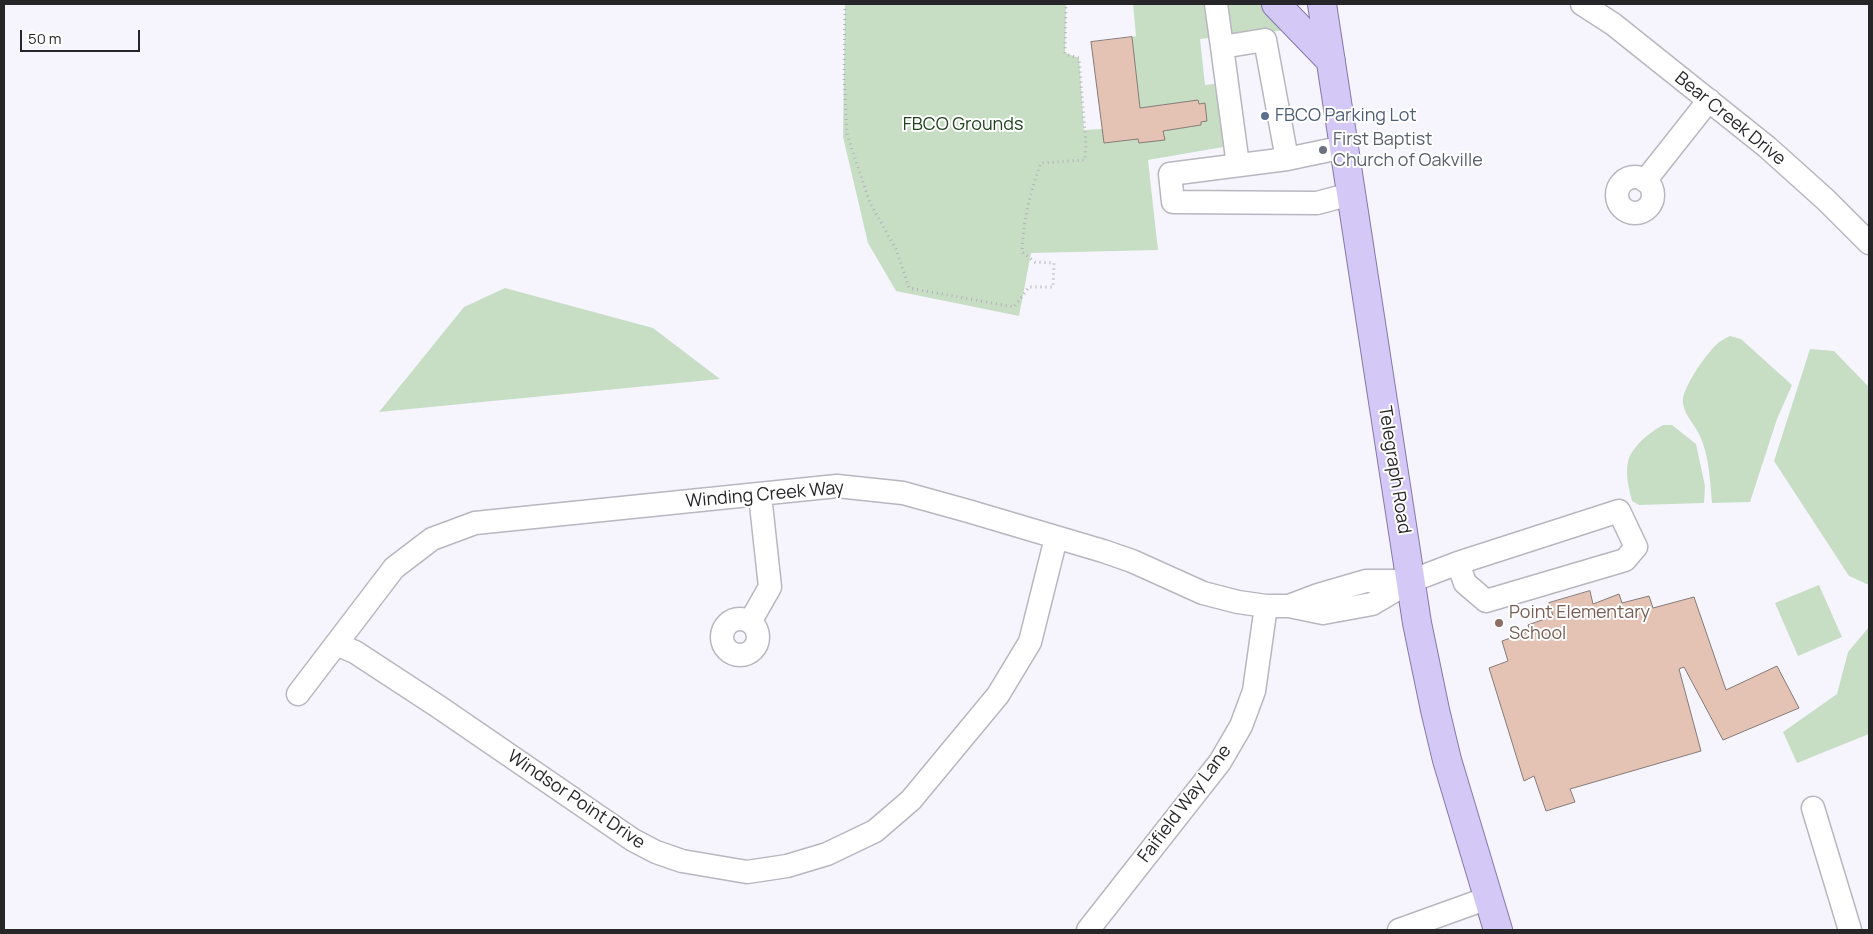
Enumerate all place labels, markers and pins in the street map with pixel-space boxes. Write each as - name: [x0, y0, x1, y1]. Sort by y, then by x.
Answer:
- place label: FBCO Parking Lot: [1275, 105, 1417, 127]
- marker: FBCO Parking Lot: [1259, 110, 1271, 122]
- place label: First Baptist Church of Oakville: [1333, 129, 1483, 172]
- marker: First Baptist Church of Oakville: [1317, 144, 1329, 156]
- place label: Point Elementary School: [1509, 602, 1650, 644]
- marker: Point Elementary School: [1493, 617, 1505, 629]

